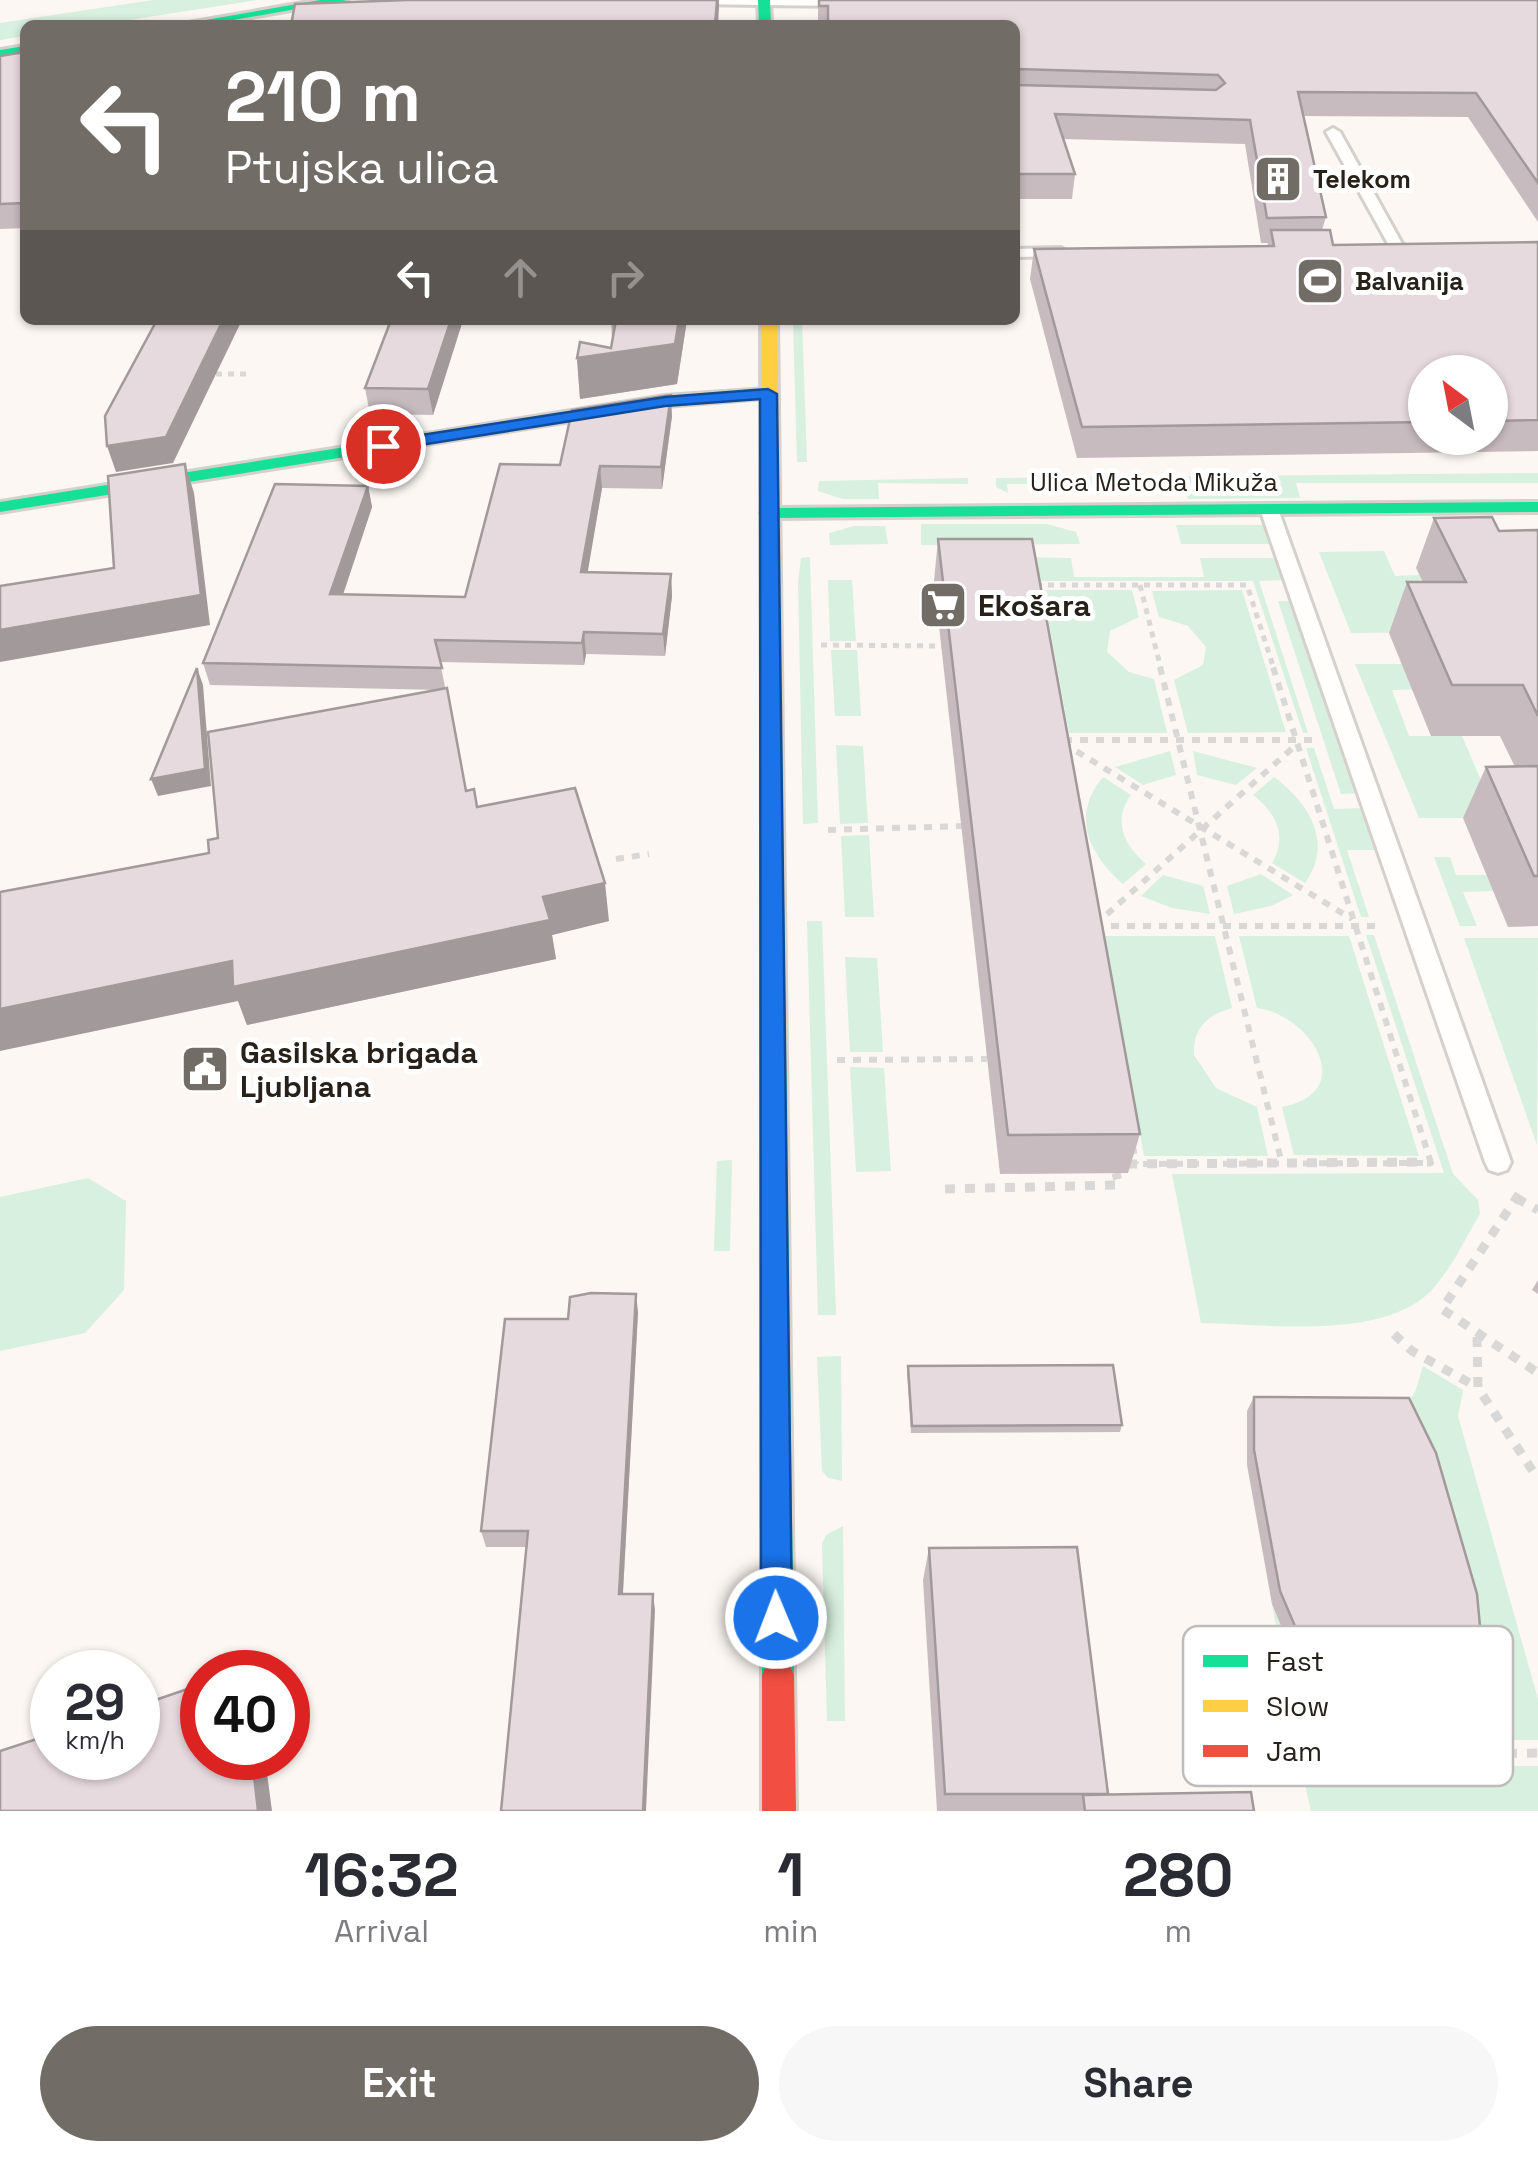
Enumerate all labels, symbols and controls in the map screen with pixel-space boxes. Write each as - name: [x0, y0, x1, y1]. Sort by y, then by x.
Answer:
- text: 210 m: [225, 52, 421, 141]
- icon: left: [60, 60, 190, 190]
- text: Ptujska ulica: [225, 139, 499, 196]
- building icon: Telekom: [1252, 153, 1304, 205]
- place label: Telekom: [1313, 163, 1411, 195]
- icon: left: [388, 250, 443, 305]
- icon: ahead: [493, 250, 548, 305]
- icon: right: [598, 250, 653, 305]
- sports icon: Balvanija: [1294, 255, 1346, 307]
- place label: Balvanija: [1355, 265, 1464, 297]
- north arrow: [1408, 355, 1508, 455]
- map controls: [1408, 355, 1508, 455]
- pin: [341, 404, 426, 489]
- icon: arrive: [356, 419, 411, 474]
- street label: Ulica Metoda Mikuža: [1030, 466, 1278, 498]
- supermarket icon: Ekošara: [917, 579, 969, 631]
- place label: Ekošara: [978, 586, 1091, 625]
- place label: Gasilska brigada Ljubljana: [240, 1033, 478, 1106]
- public building icon: Gasilska brigada Ljubljana: [179, 1043, 231, 1095]
- position arrow: [724, 1566, 828, 1670]
- legend: [1183, 1626, 1513, 1786]
- text: Fast: [1266, 1643, 1324, 1679]
- speed limit sign: 40: [180, 1650, 310, 1780]
- text: 29: [65, 1671, 125, 1735]
- text: Slow: [1266, 1688, 1329, 1724]
- text: km/h: [65, 1724, 125, 1756]
- text: Jam: [1266, 1733, 1322, 1769]
- text: 16:32: [305, 1837, 459, 1914]
- text: 1: [777, 1837, 804, 1914]
- text: 280: [1123, 1837, 1233, 1914]
- text: Arrival: [334, 1911, 429, 1951]
- text: min: [763, 1911, 818, 1951]
- text: m: [1164, 1911, 1192, 1951]
- button: Exit: [40, 2026, 759, 2141]
- button: Share: [779, 2026, 1498, 2141]

